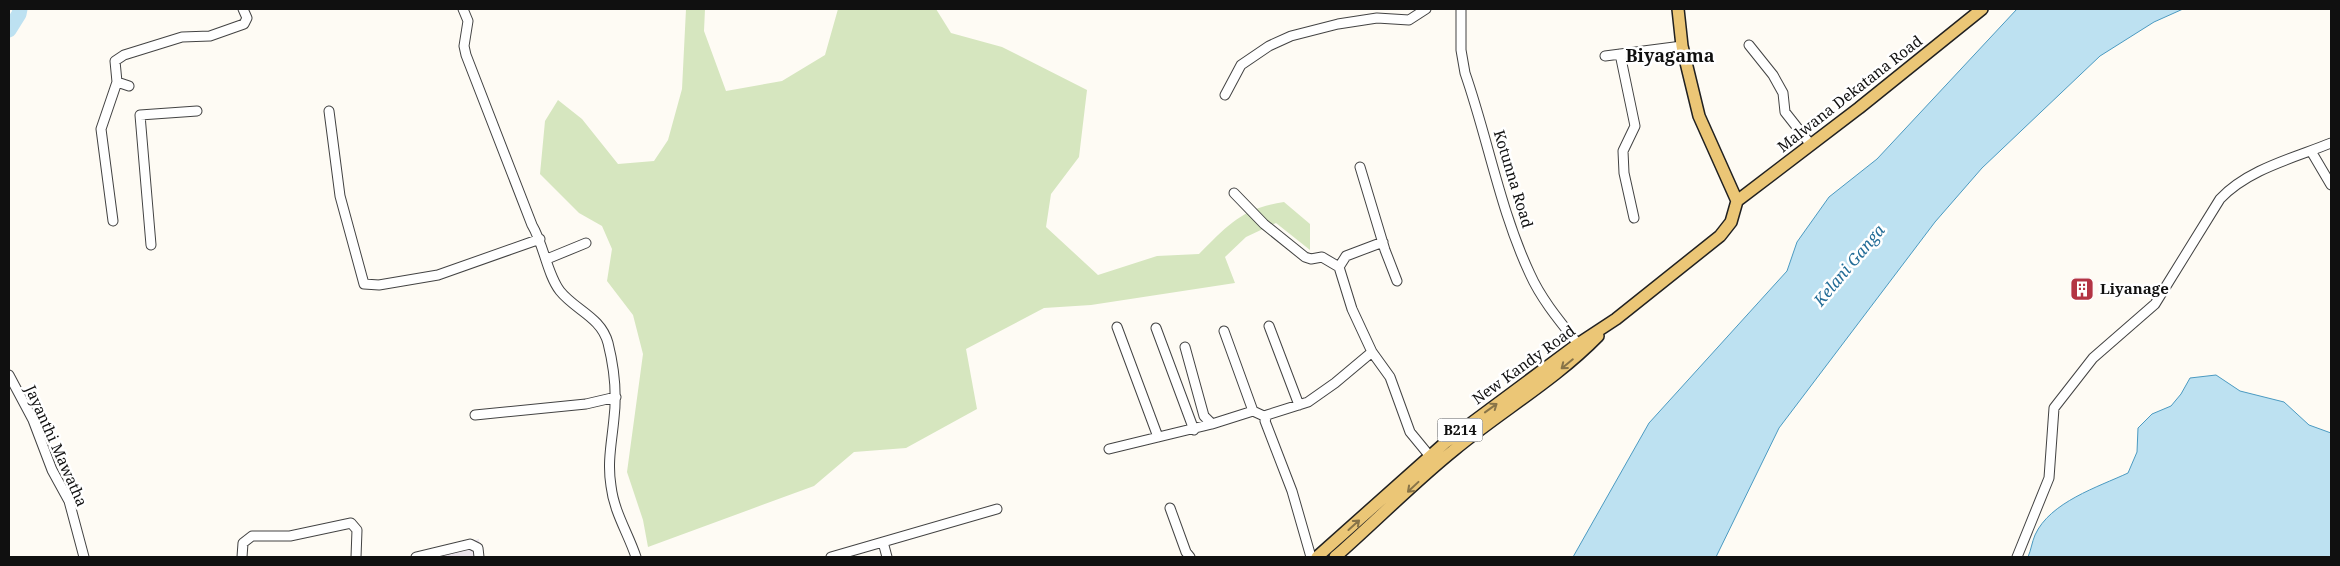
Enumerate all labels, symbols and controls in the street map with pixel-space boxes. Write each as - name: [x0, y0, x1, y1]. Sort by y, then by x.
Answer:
- street label: Malwana Dekatana Road: [1773, 30, 1926, 156]
- district label: Biyagama: [1625, 43, 1715, 67]
- street label: Kotunna Road: [1490, 127, 1538, 230]
- water label: Kelani Ganga: [1808, 219, 1890, 311]
- building icon: Liyanage: [2069, 276, 2095, 302]
- place label: Liyanage: [2100, 278, 2169, 298]
- street label: New Kandy Road: [1468, 320, 1579, 408]
- one-way arrow: [1561, 359, 1574, 370]
- street label: Jayanthi Mawatha: [21, 381, 93, 509]
- one-way arrow: [1484, 403, 1498, 413]
- road number: B214: [1438, 418, 1482, 442]
- one-way arrow: [1407, 481, 1419, 493]
- one-way arrow: [1348, 519, 1361, 531]

